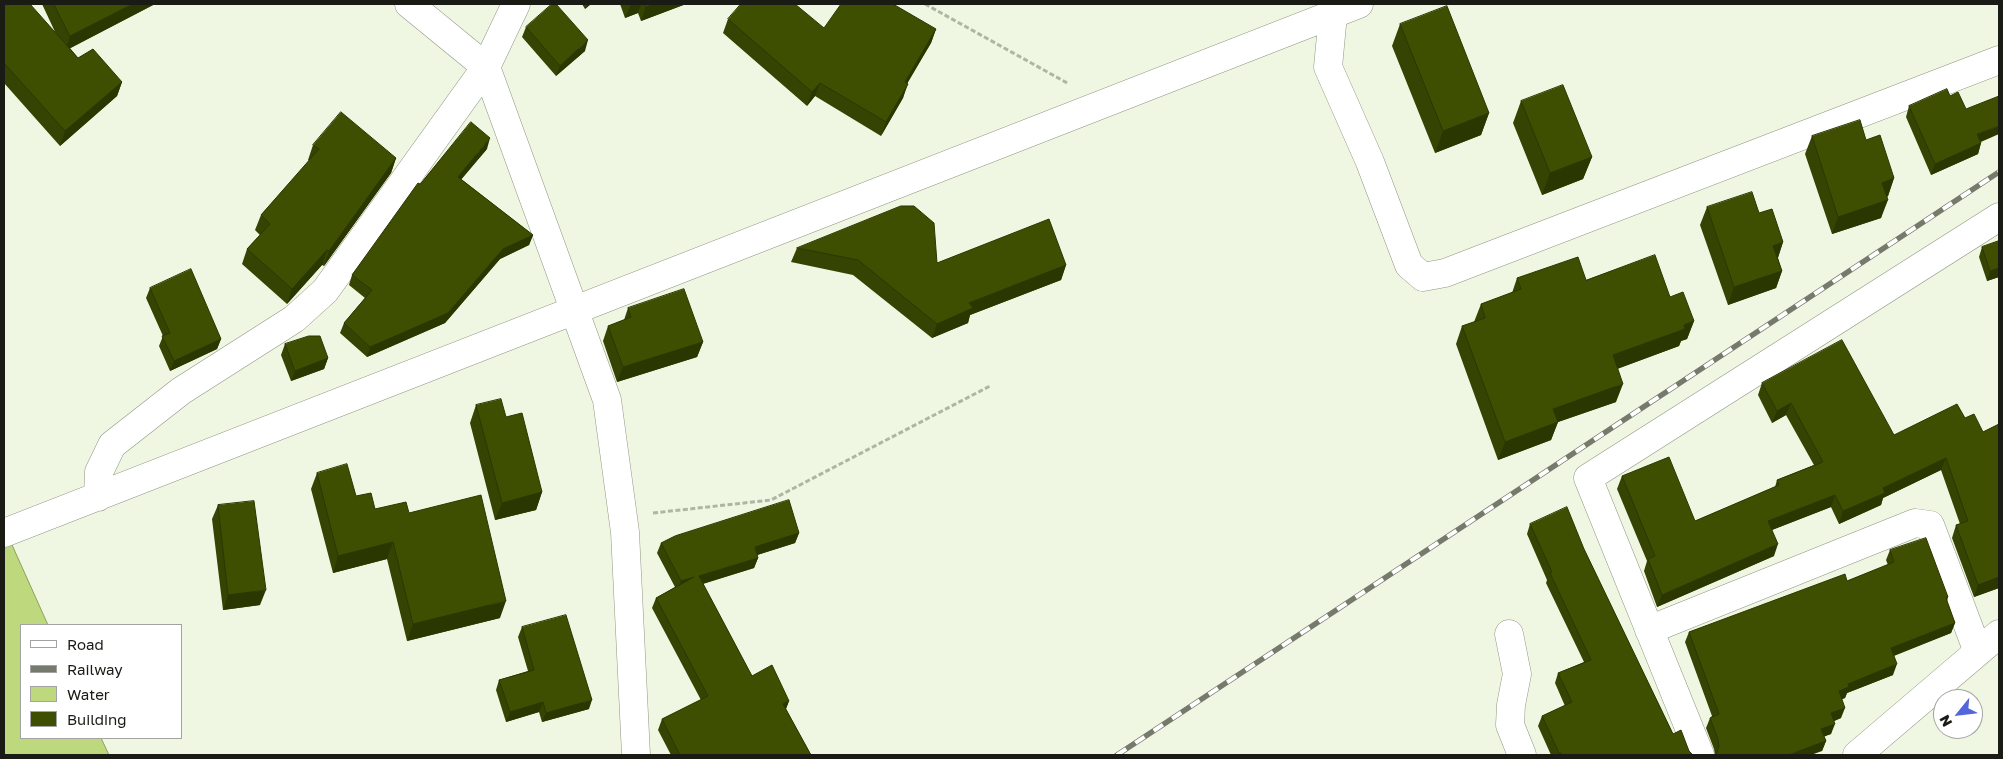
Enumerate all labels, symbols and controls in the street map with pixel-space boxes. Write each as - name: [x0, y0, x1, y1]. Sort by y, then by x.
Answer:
- legend: [20, 624, 182, 739]
- text: Road: [67, 635, 104, 653]
- text: Railway: [67, 660, 123, 678]
- text: Water: [67, 685, 110, 703]
- north arrow: [1933, 689, 1983, 739]
- text: Building: [67, 710, 127, 728]
- text: N: [1935, 712, 1955, 730]

